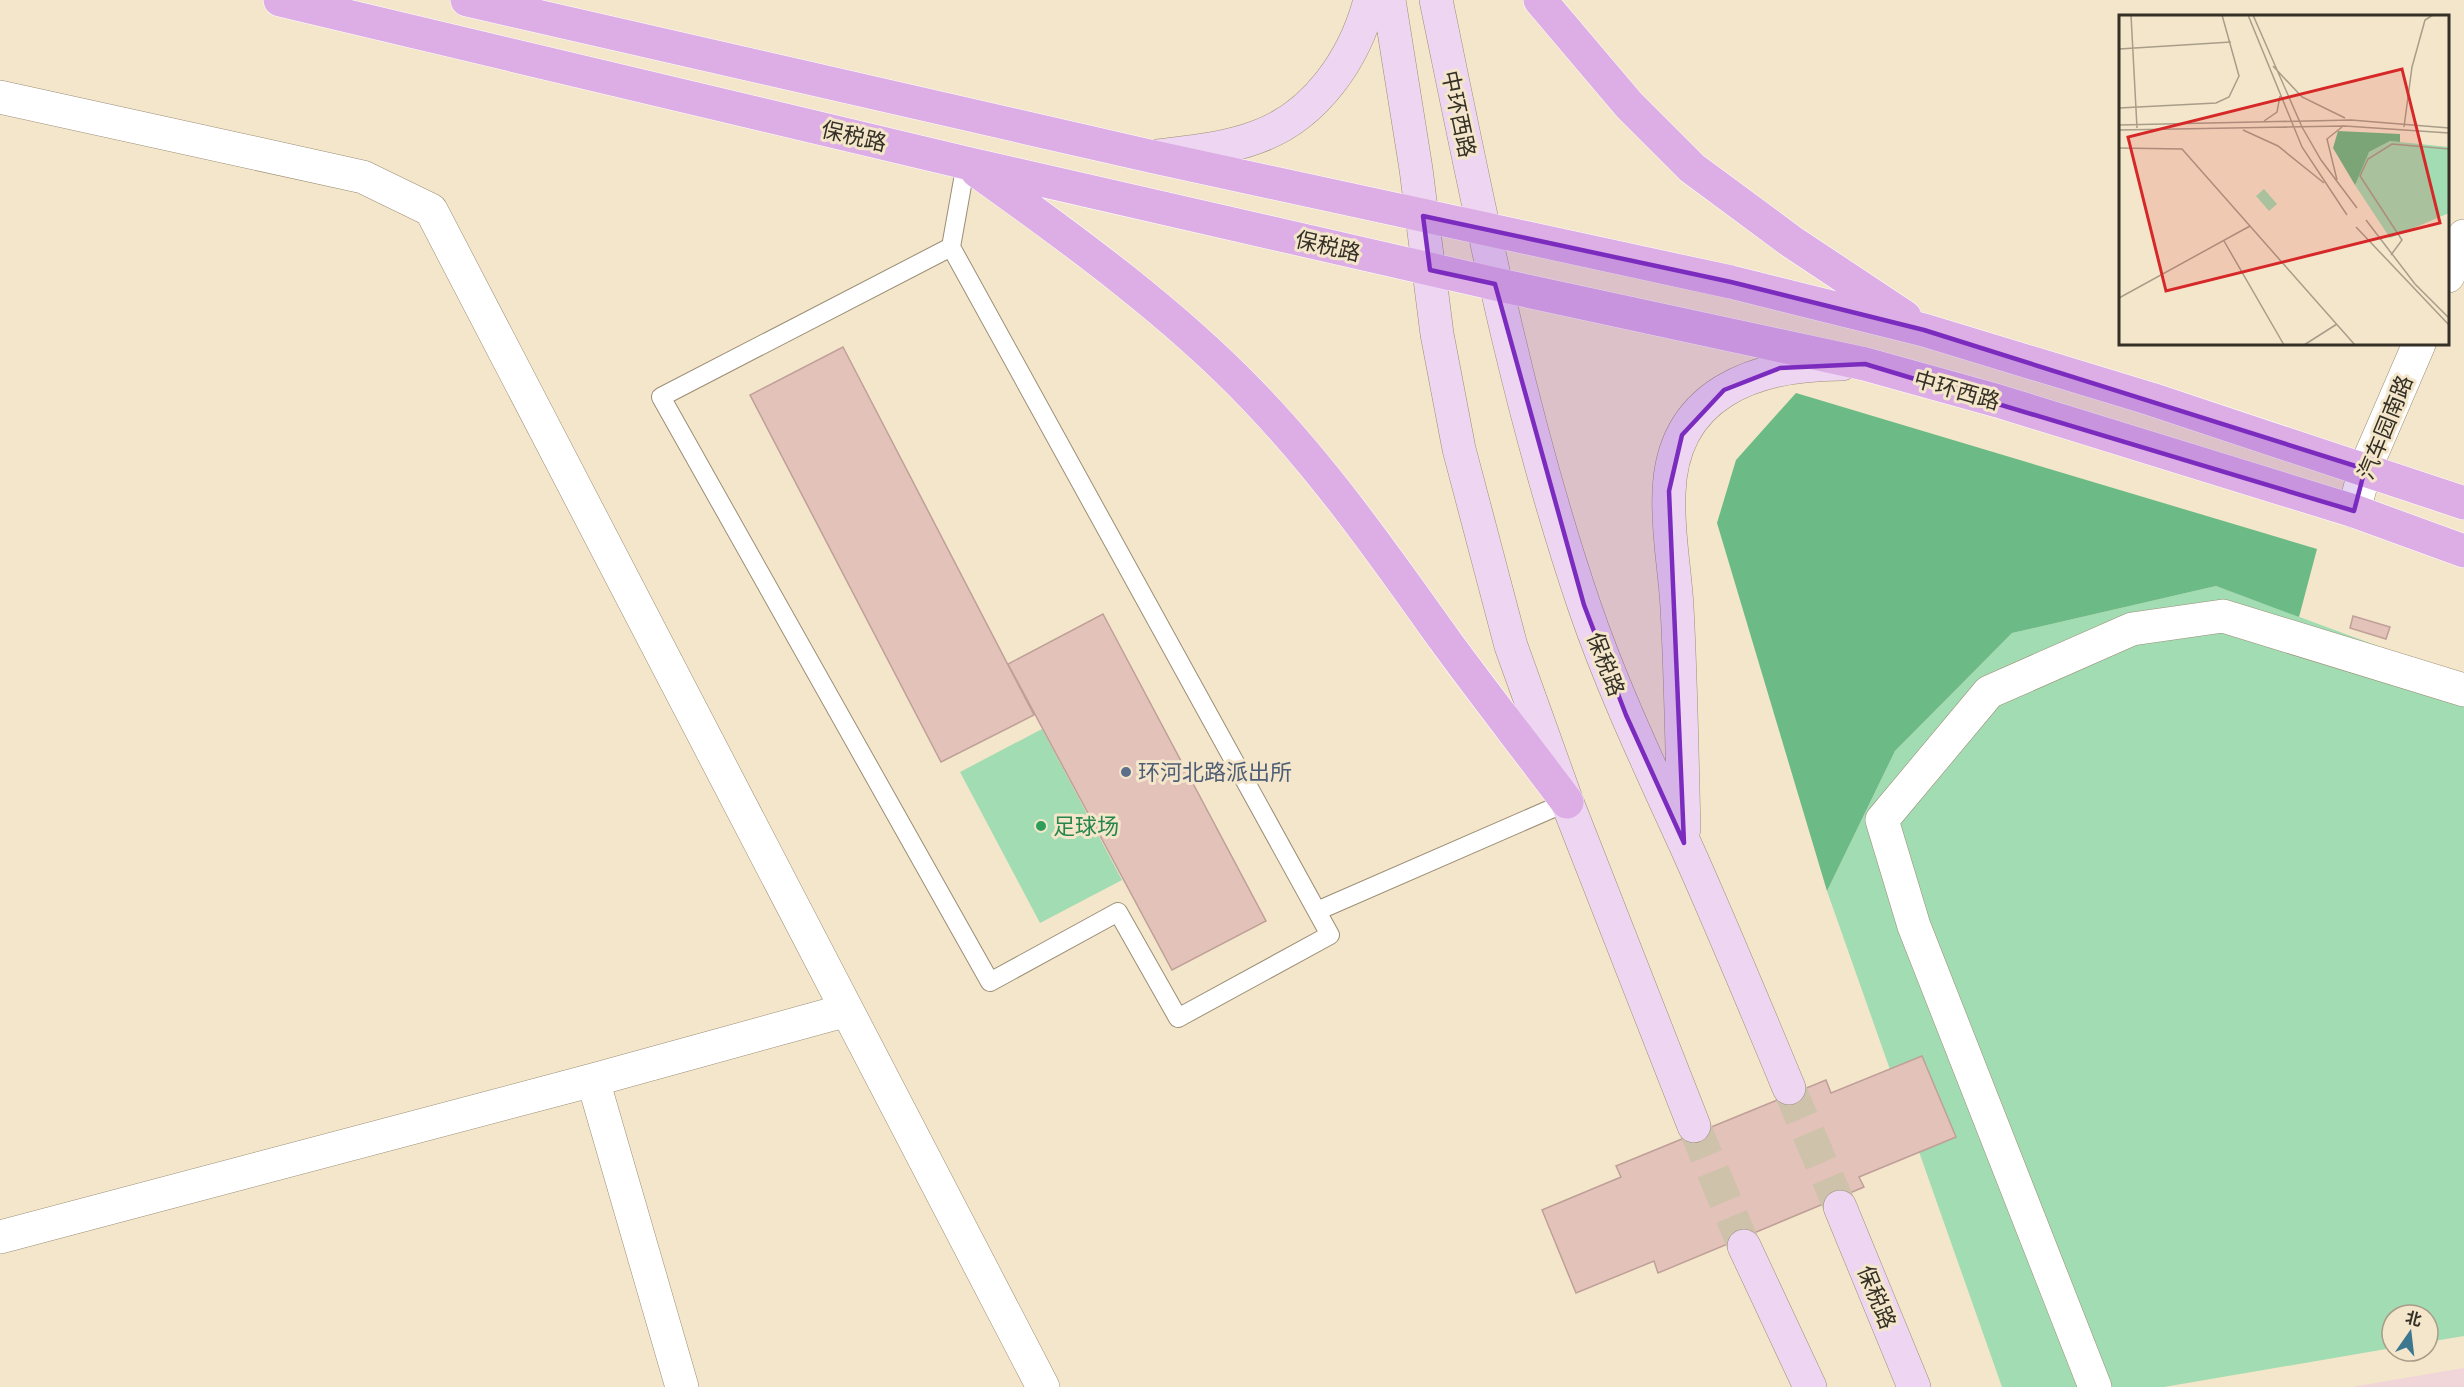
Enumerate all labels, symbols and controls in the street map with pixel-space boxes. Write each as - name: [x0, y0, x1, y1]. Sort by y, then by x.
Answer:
- inset map: [2119, 15, 2449, 345]
- street label: 中环西路: [1436, 68, 1482, 160]
- street label: 保税路: [819, 115, 889, 157]
- street label: 保税路: [1293, 225, 1363, 267]
- street label: 中环西路: [1911, 364, 2003, 416]
- street label: 汽车园南路: [2351, 371, 2419, 483]
- street label: 保税路: [1581, 628, 1631, 700]
- place label: 环河北路派出所: [1138, 758, 1292, 786]
- marker: 环河北路派出所: [1119, 765, 1133, 779]
- place label: 足球场: [1053, 812, 1119, 840]
- marker: 足球场: [1034, 819, 1048, 833]
- street label: 保税路: [1852, 1261, 1902, 1333]
- north arrow: [2380, 1303, 2440, 1363]
- text: 北: [2403, 1307, 2424, 1331]

